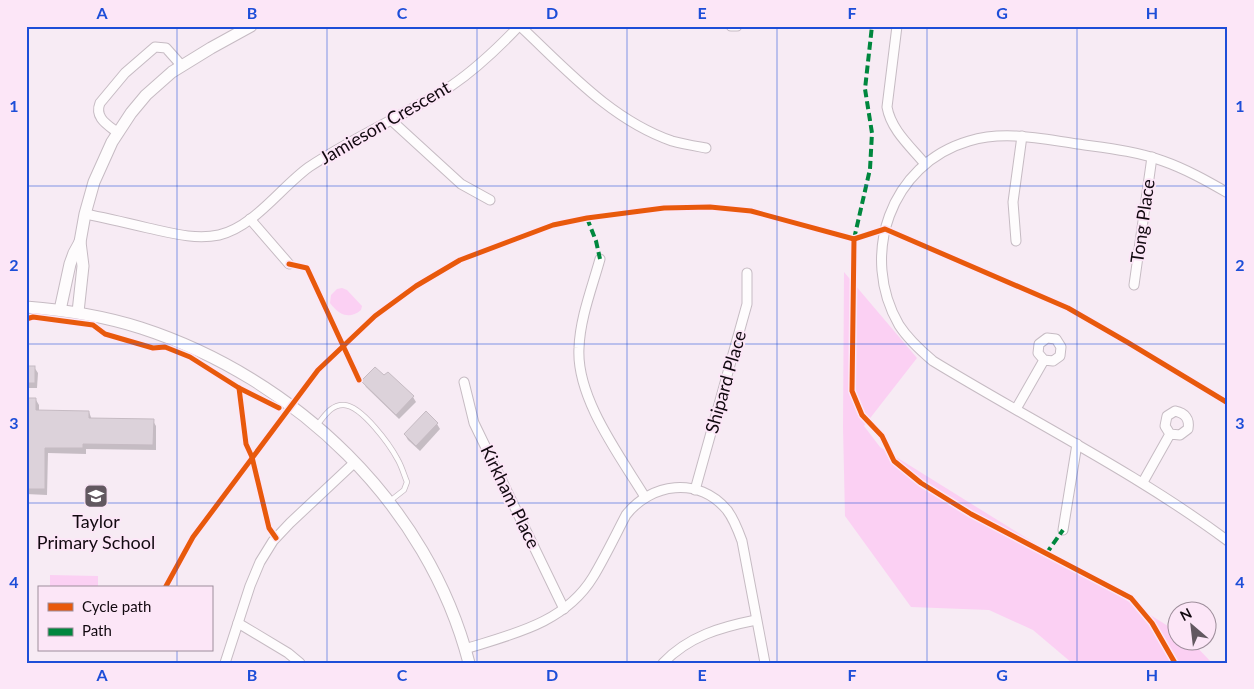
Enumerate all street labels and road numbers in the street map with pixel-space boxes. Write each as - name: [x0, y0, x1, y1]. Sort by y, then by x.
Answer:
- street label: Jamieson Crescent: [315, 76, 454, 168]
- street label: Tong Place: [1125, 177, 1159, 264]
- street label: Shipard Place: [700, 328, 750, 436]
- street label: Kirkham Place: [476, 441, 545, 552]

